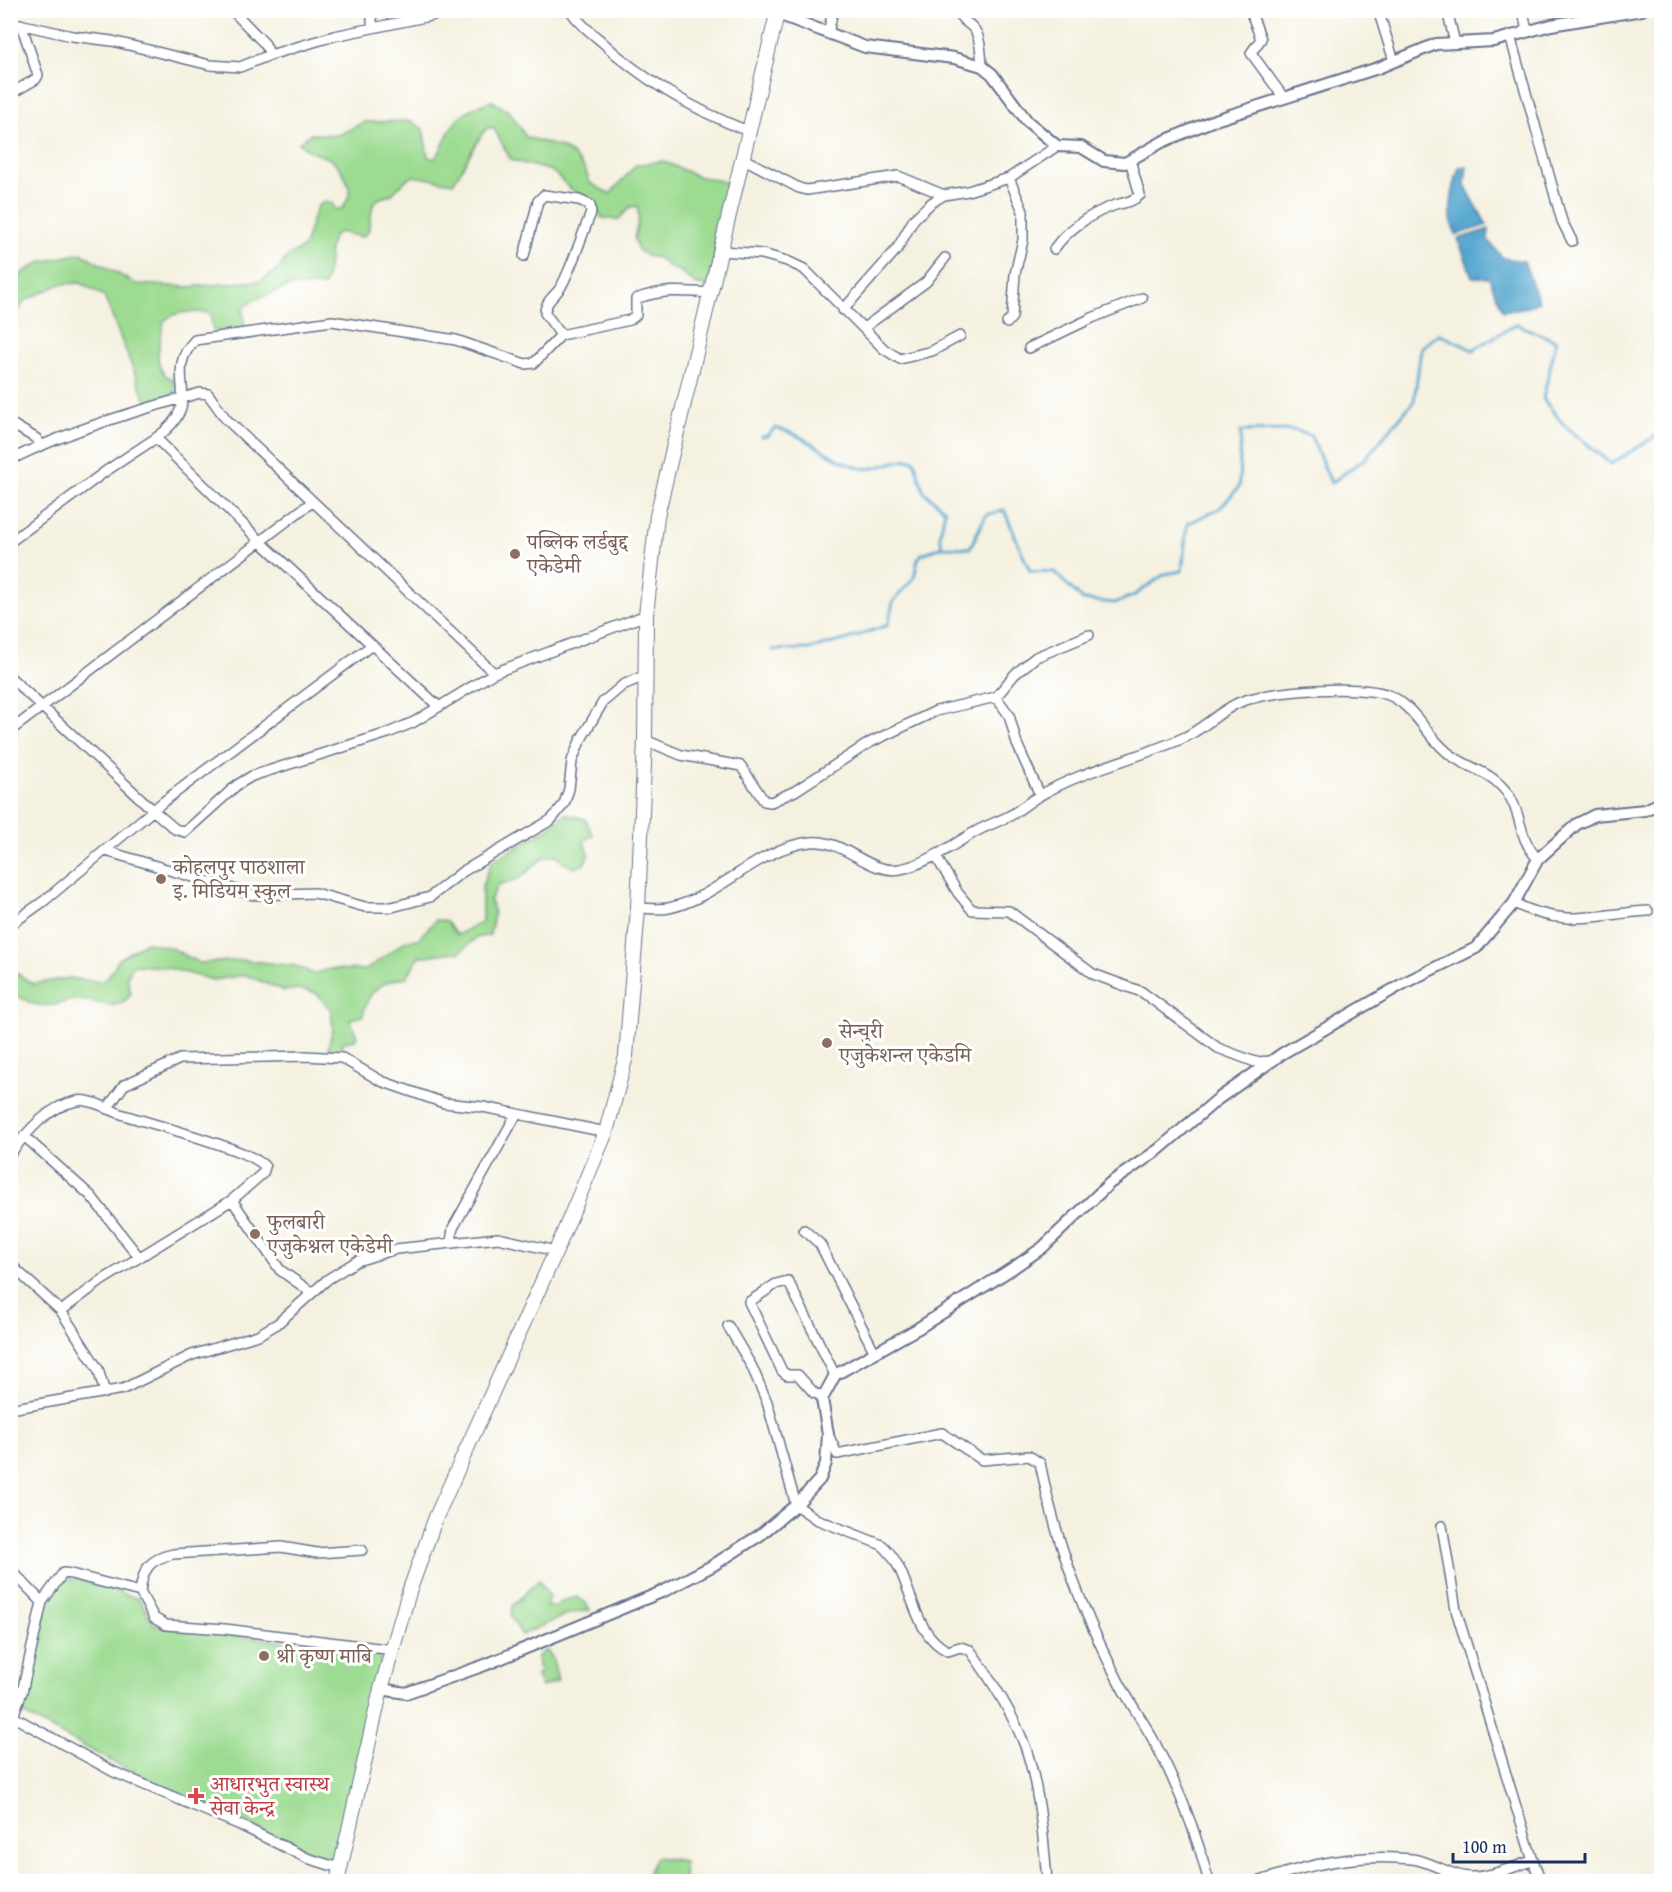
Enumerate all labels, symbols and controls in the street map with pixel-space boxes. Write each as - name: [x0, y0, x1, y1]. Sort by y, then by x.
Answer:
- place label: पब्लिक लर्डबुद्द एकेडेमी: [526, 526, 629, 581]
- marker: पब्लिक लर्डबुद्द एकेडेमी: [508, 547, 522, 561]
- place label: कोहलपुर पाठशाला इ. मिडियम स्कुल: [172, 851, 306, 906]
- marker: कोहलपुर पाठशाला इ. मिडियम स्कुल: [154, 872, 168, 886]
- place label: सेन्चुरी एजुकेशन्ल एकेडमि: [838, 1015, 972, 1070]
- marker: सेन्चुरी एजुकेशन्ल एकेडमि: [820, 1036, 834, 1050]
- place label: फुलबारी एजुकेश्नल एकेडेमी: [266, 1206, 394, 1261]
- marker: फुलबारी एजुकेश्नल एकेडेमी: [248, 1227, 262, 1241]
- place label: श्री कृष्ण माबि: [276, 1640, 373, 1671]
- marker: श्री कृष्ण माबि: [257, 1649, 271, 1663]
- place label: आधारभुत स्वास्थ सेवा केन्द्र: [209, 1768, 331, 1823]
- marker: आधारभुत स्वास्थ सेवा केन्द्र: [187, 1787, 205, 1805]
- scale bar: [1453, 1826, 1585, 1864]
- text: 100 m: [1462, 1833, 1507, 1860]

